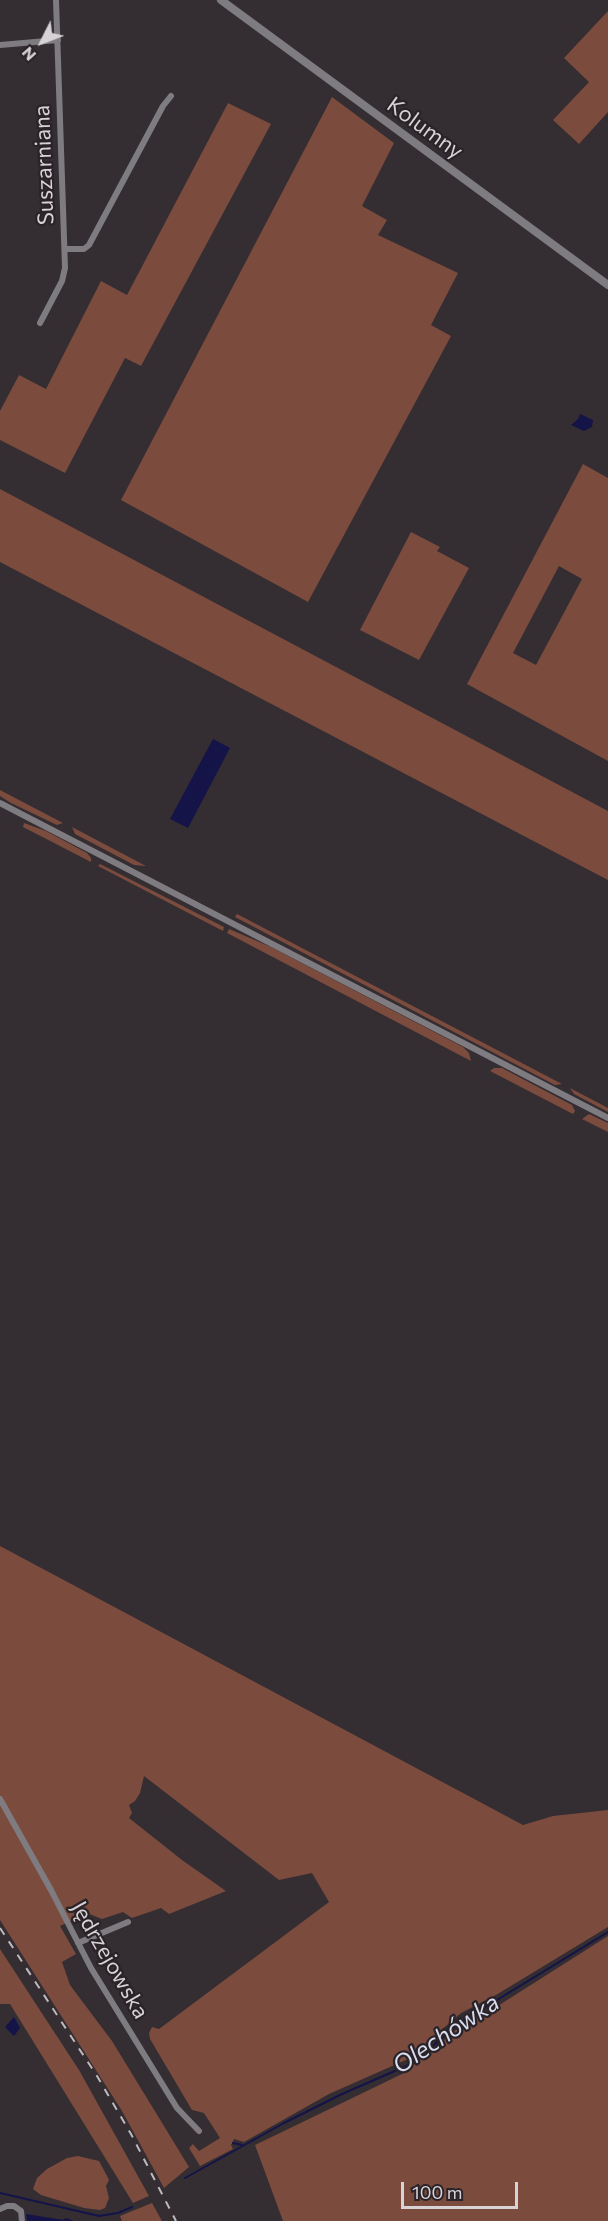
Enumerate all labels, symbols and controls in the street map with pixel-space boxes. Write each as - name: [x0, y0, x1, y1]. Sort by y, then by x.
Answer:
- north arrow: [12, 12, 72, 72]
- text: N: [17, 44, 39, 65]
- street label: Kolumny: [382, 91, 468, 165]
- street label: Suszarniana: [29, 104, 59, 226]
- street label: Jędrzejowska: [66, 1897, 154, 2023]
- water label: Olechówka: [387, 1988, 505, 2080]
- scale bar: [404, 2170, 521, 2208]
- text: 100 m: [412, 2181, 462, 2203]

